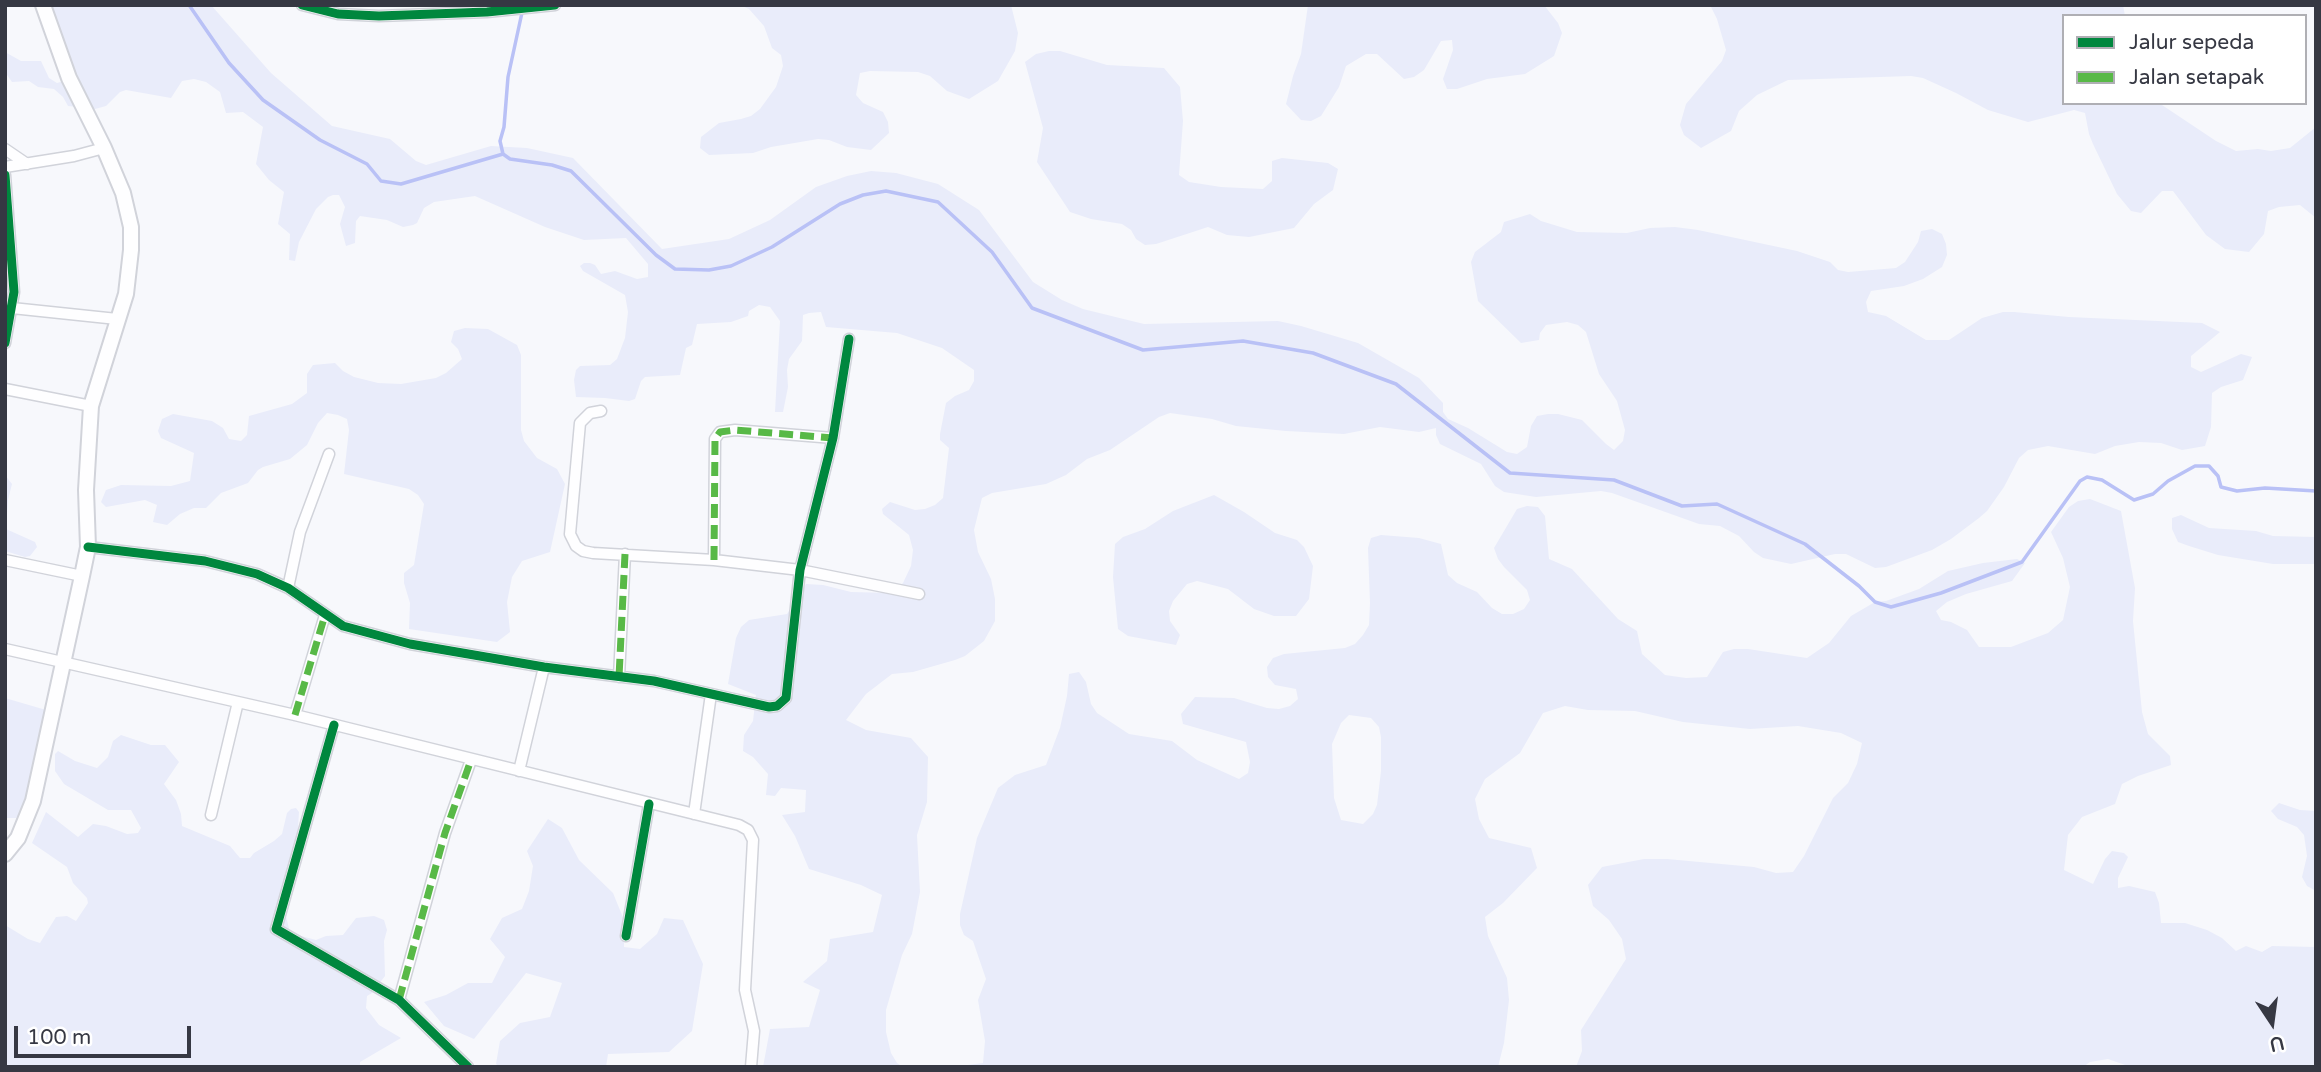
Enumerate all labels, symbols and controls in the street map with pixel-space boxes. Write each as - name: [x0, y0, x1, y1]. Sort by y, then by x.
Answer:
- legend: [2062, 14, 2307, 105]
- text: Jalur sepeda: [2129, 30, 2254, 55]
- text: Jalan setapak: [2129, 65, 2264, 90]
- north arrow: [2237, 988, 2307, 1058]
- scale bar: [18, 1012, 194, 1056]
- text: 100 m: [27, 1025, 91, 1050]
- text: U: [2267, 1031, 2286, 1056]

